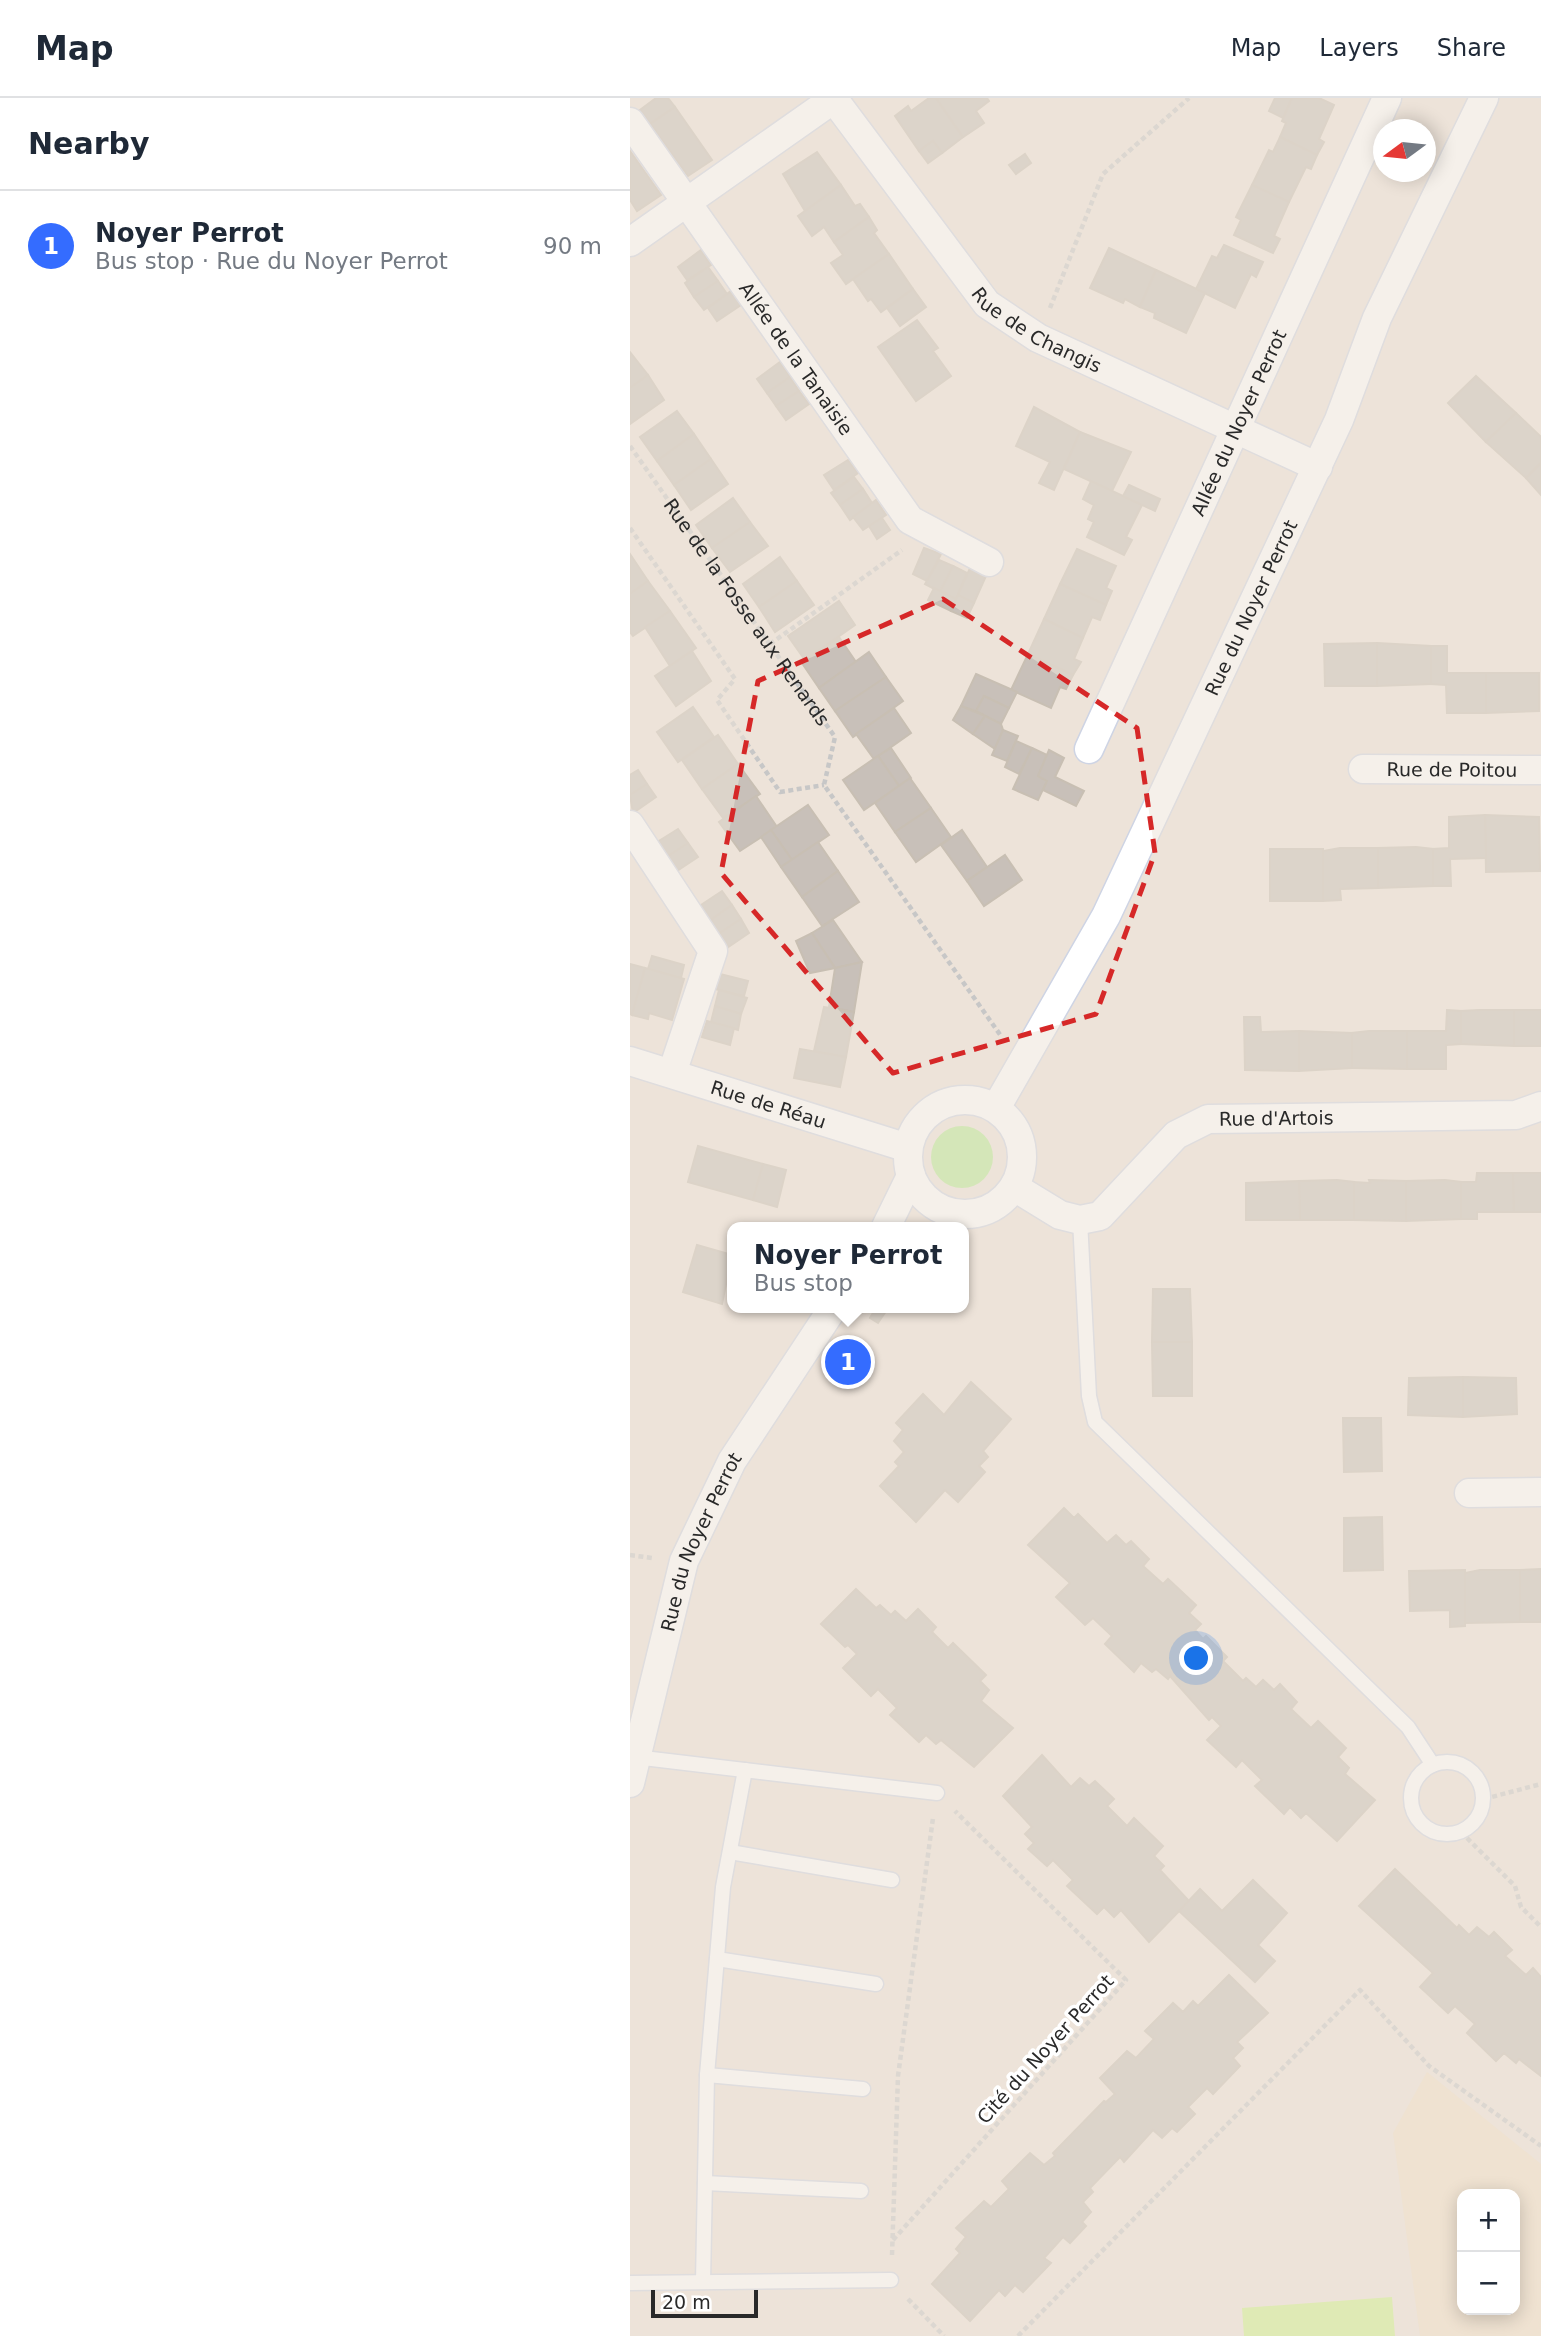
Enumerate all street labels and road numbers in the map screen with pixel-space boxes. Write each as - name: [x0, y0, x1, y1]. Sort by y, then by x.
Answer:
- street label: Allée de la Tanaisie: [735, 278, 858, 439]
- street label: Rue de Changis: [967, 283, 1105, 377]
- street label: Allée du Noyer Perrot: [1186, 326, 1291, 519]
- street label: Rue de la Fosse aux Renards: [659, 494, 834, 730]
- street label: Rue du Noyer Perrot: [1200, 516, 1302, 699]
- street label: Rue de Poitou: [1387, 758, 1517, 781]
- street label: Rue de Réau: [708, 1076, 829, 1133]
- street label: Rue d'Artois: [1219, 1106, 1334, 1130]
- street label: Rue du Noyer Perrot: [656, 1448, 746, 1634]
- street label: Cité du Noyer Perrot: [972, 1970, 1118, 2128]

